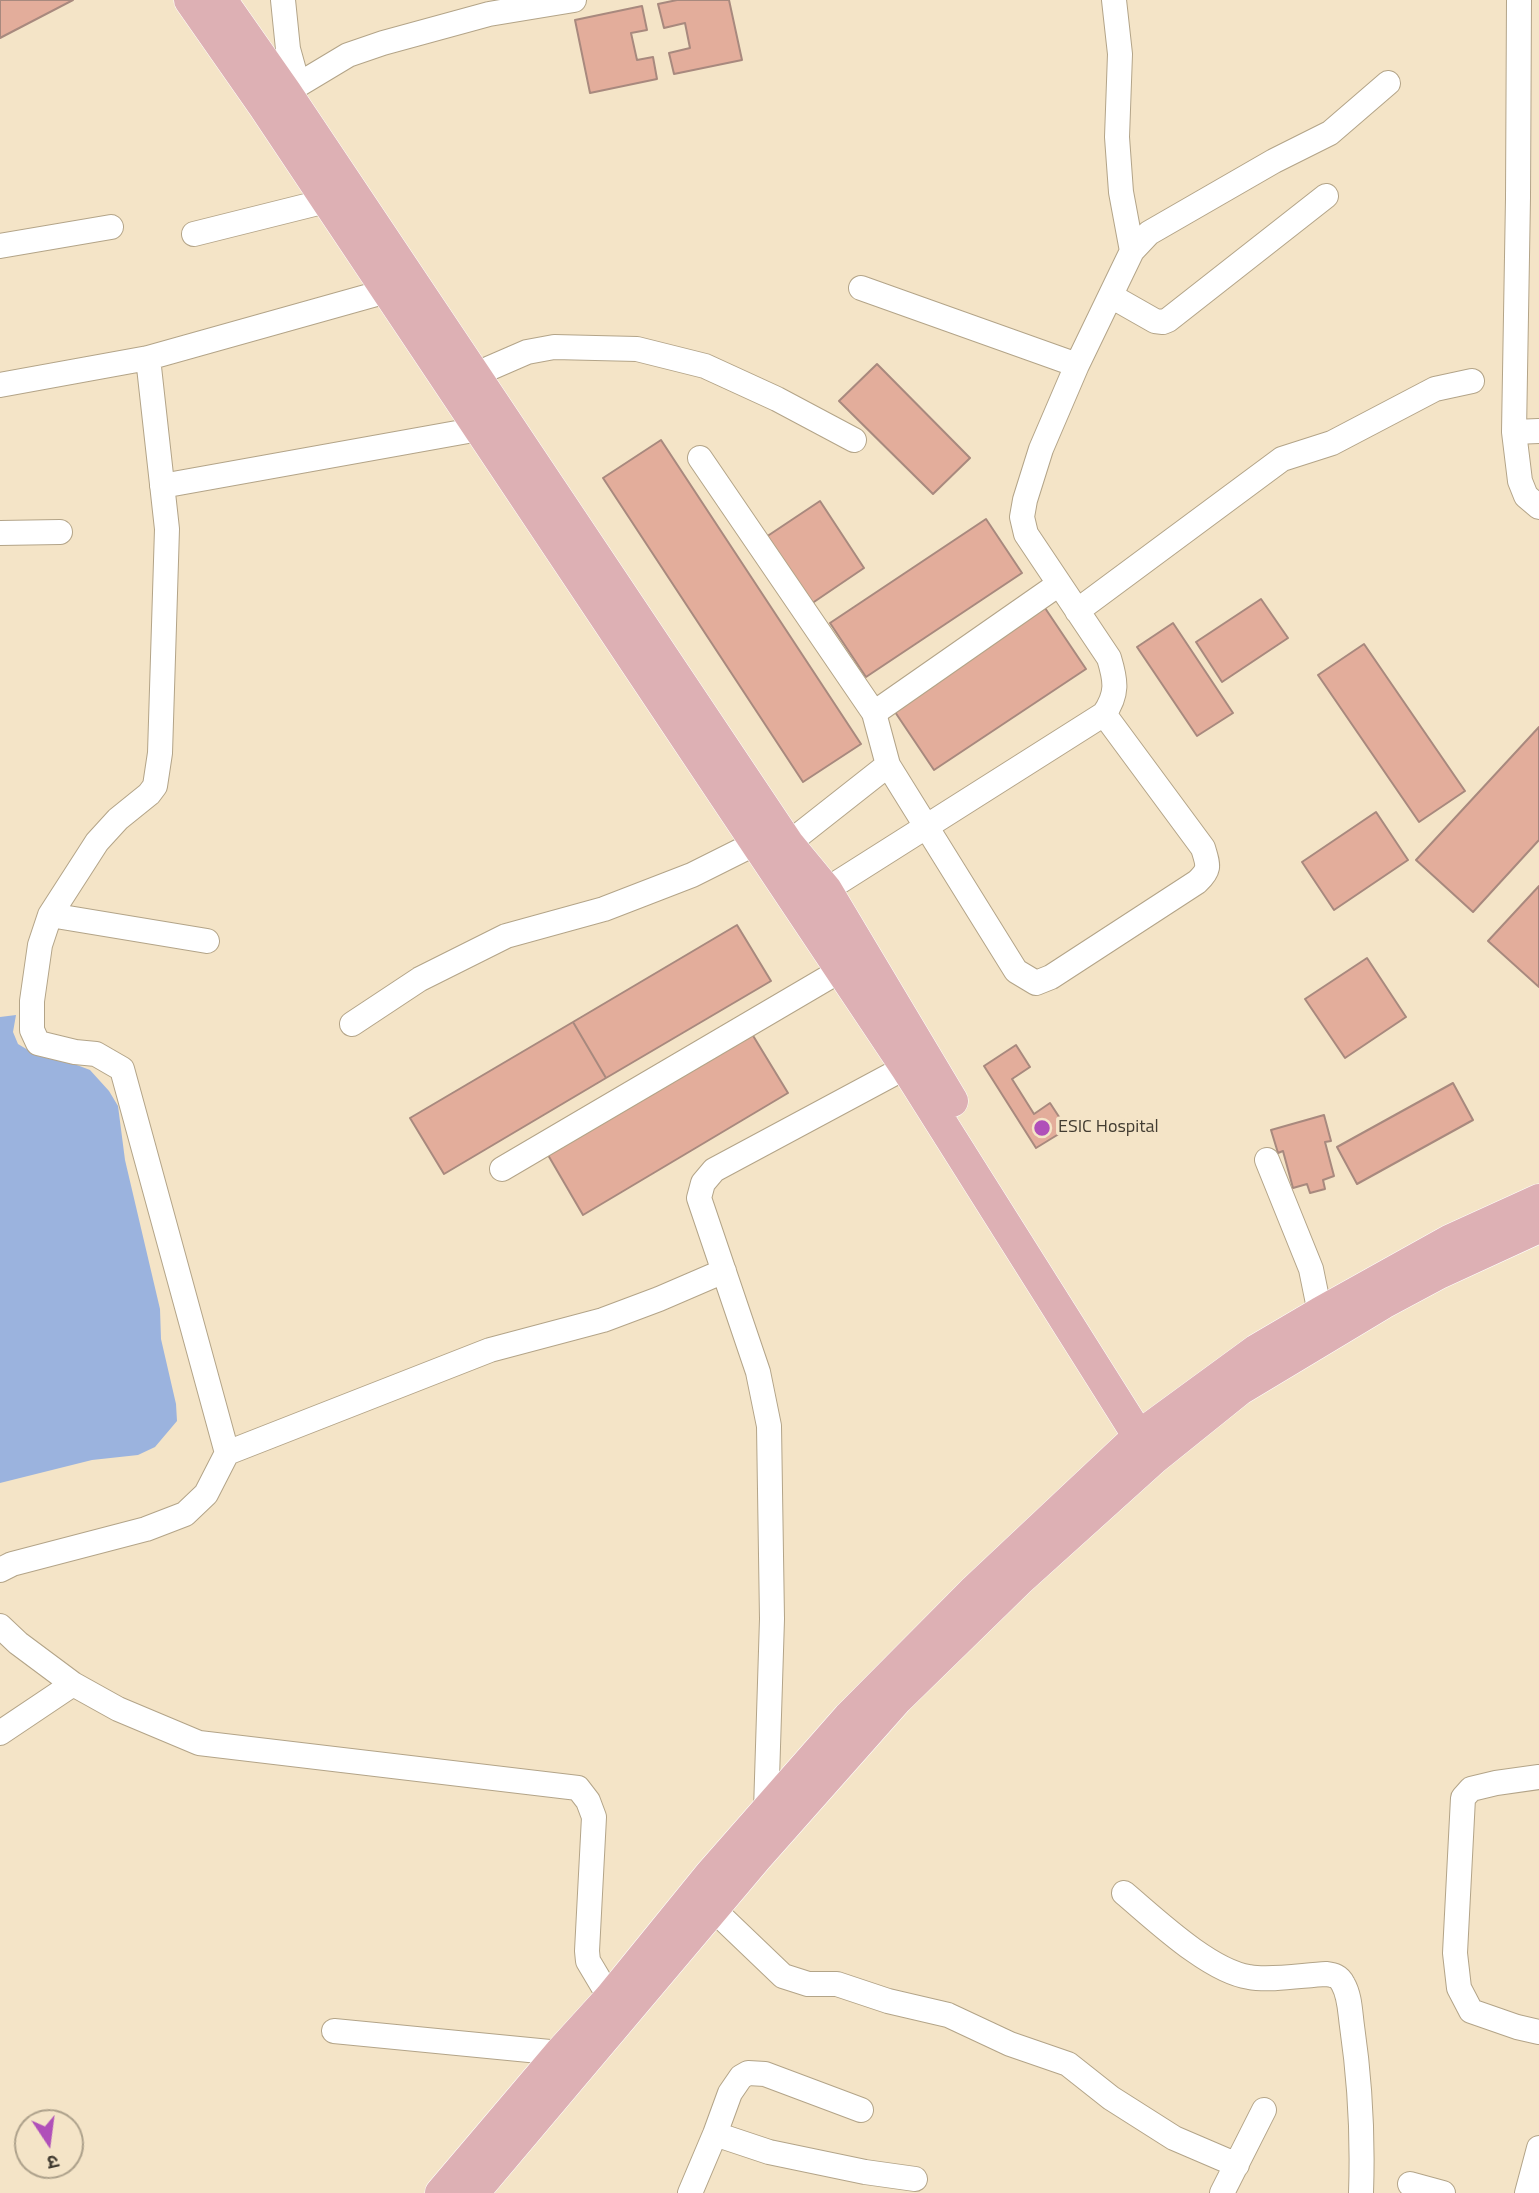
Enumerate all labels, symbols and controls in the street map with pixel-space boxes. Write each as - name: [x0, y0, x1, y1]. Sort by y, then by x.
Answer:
- place label: ESIC Hospital: [1058, 1117, 1159, 1139]
- marker: ESIC Hospital: [1032, 1118, 1052, 1138]
- north arrow: [14, 2109, 84, 2179]
- text: उ: [45, 2148, 62, 2178]

